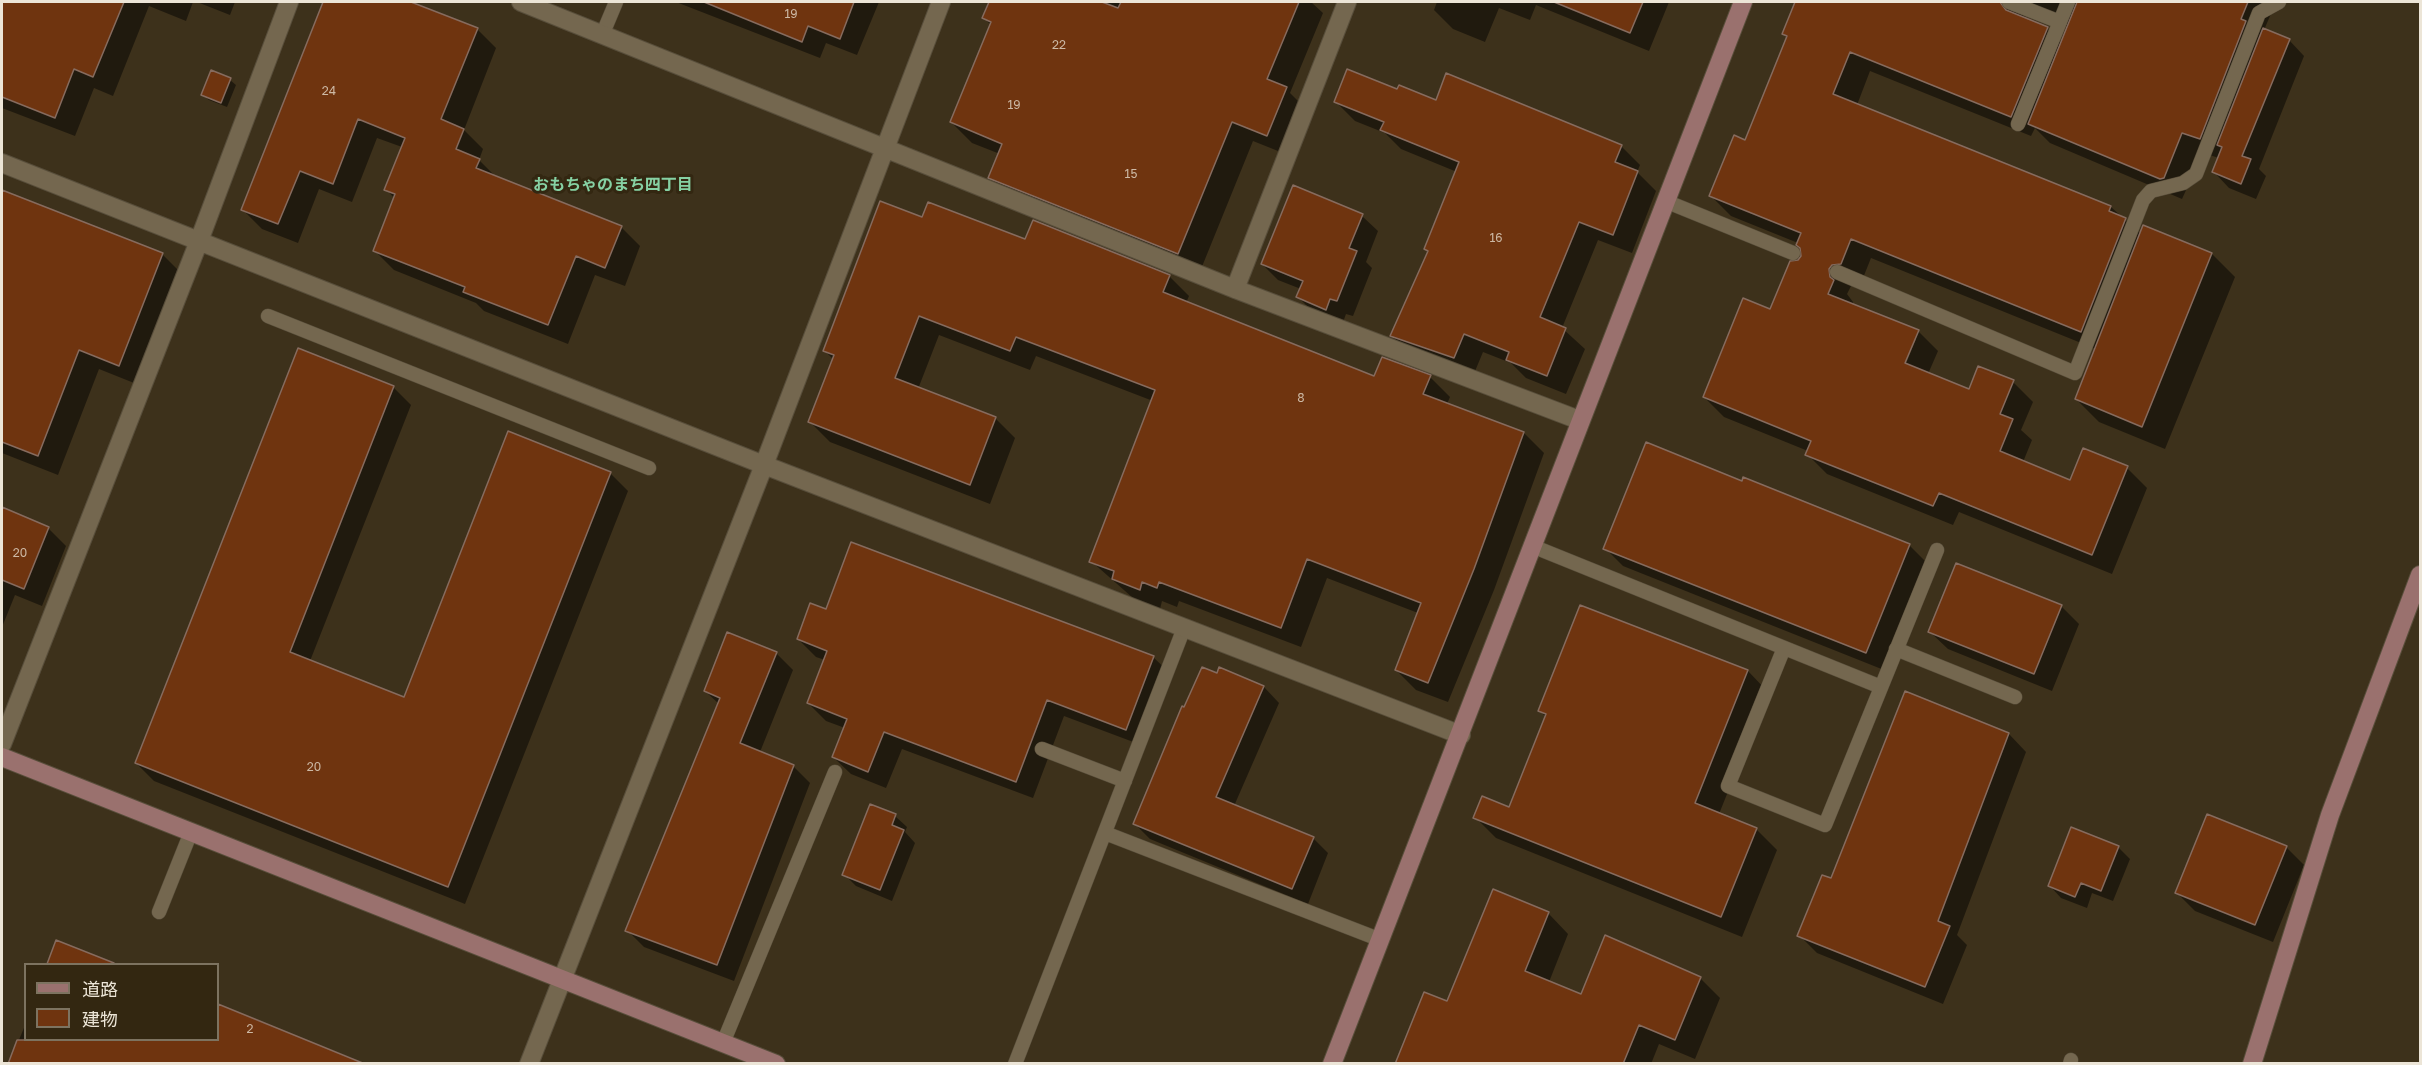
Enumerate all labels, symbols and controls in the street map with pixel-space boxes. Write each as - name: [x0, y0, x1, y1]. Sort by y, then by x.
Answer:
- house number: 19: [784, 7, 798, 21]
- house number: 22: [1052, 38, 1066, 52]
- house number: 24: [322, 84, 336, 98]
- house number: 19: [1007, 98, 1021, 112]
- house number: 15: [1125, 167, 1137, 181]
- district label: おもちゃのまち四丁目: [533, 175, 693, 195]
- house number: 16: [1489, 231, 1503, 245]
- house number: 8: [1297, 391, 1305, 405]
- house number: 20: [13, 546, 27, 560]
- house number: 20: [307, 760, 321, 774]
- legend: [24, 963, 219, 1041]
- text: 道路: [82, 978, 118, 1000]
- text: 建物: [82, 1008, 118, 1030]
- house number: 2: [247, 1022, 253, 1036]

